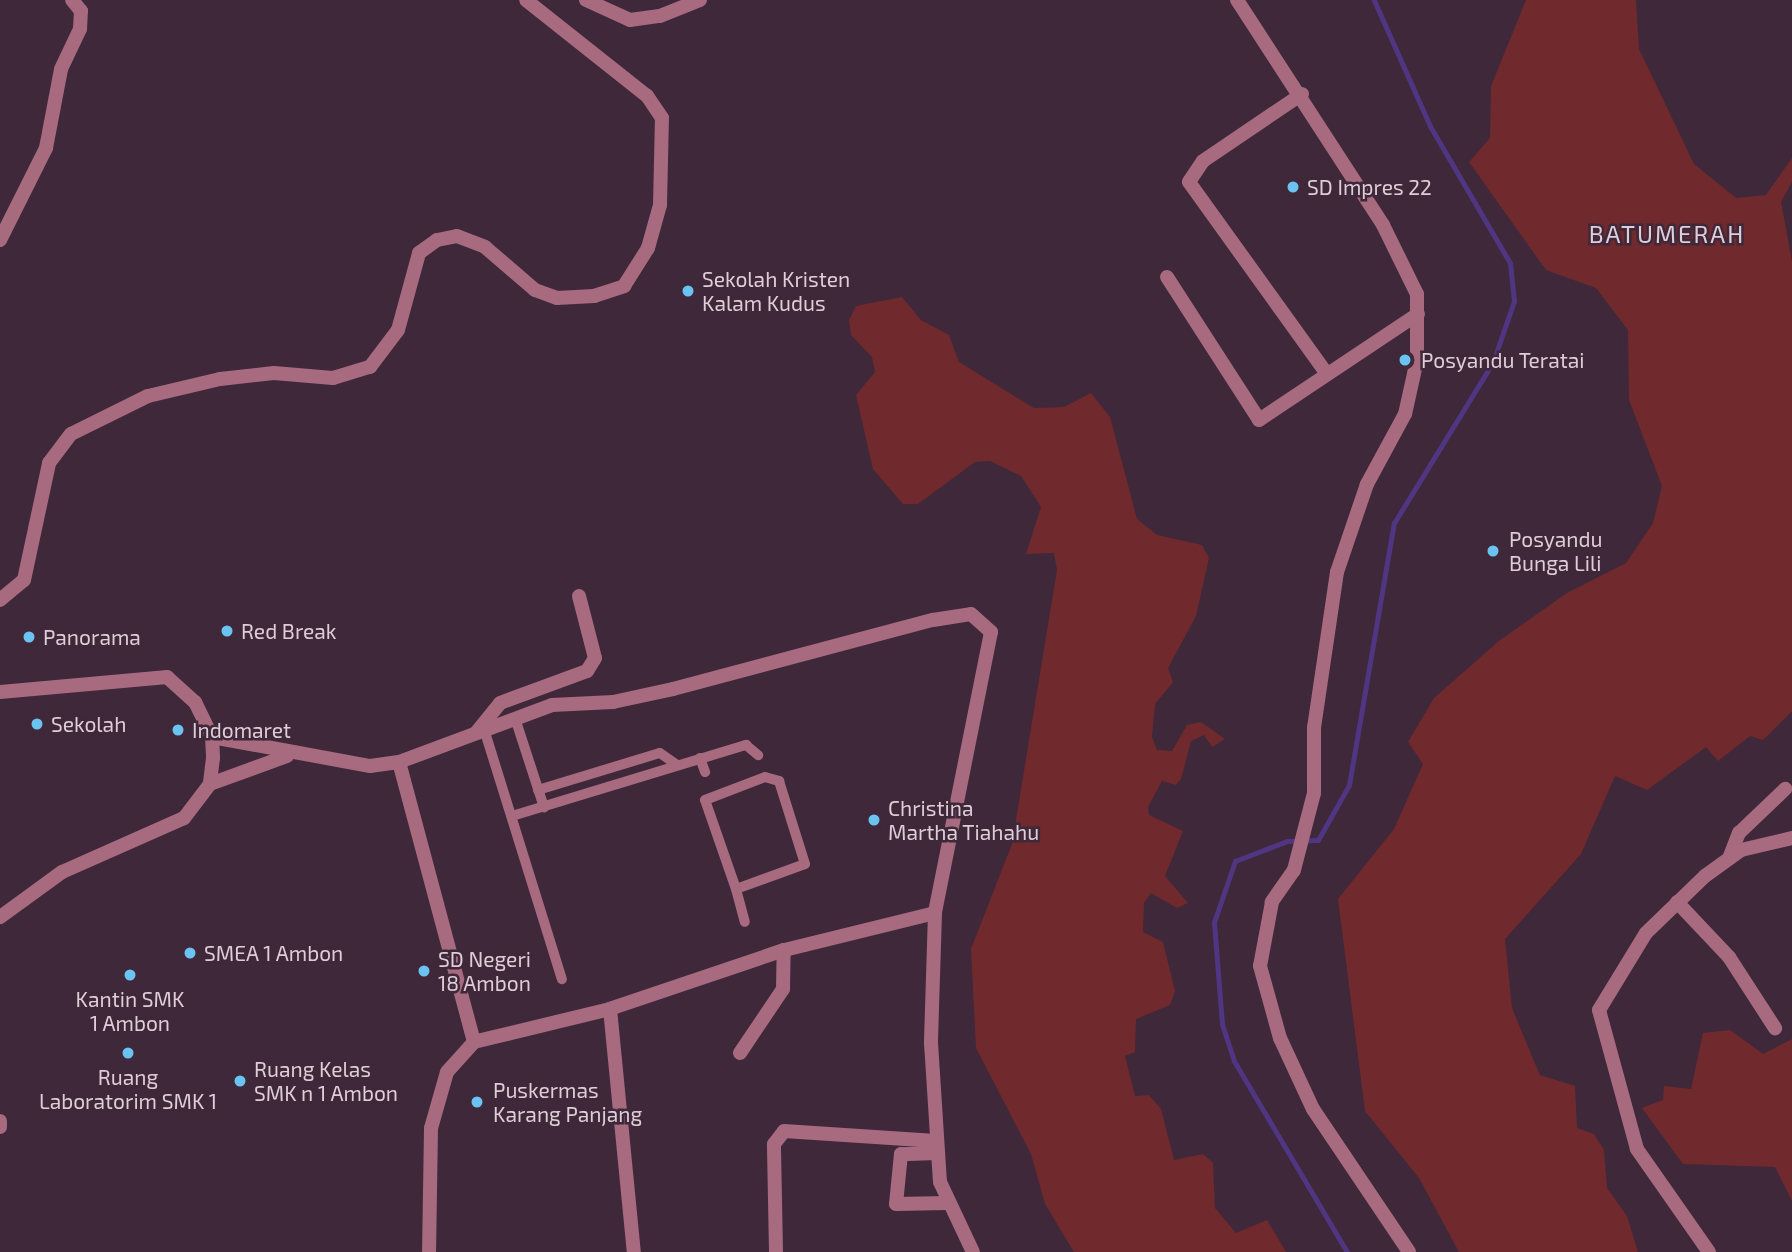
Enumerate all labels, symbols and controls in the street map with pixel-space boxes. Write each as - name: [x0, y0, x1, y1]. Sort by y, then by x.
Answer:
- place label: SD Impres 22: [1307, 174, 1432, 200]
- marker: SD Impres 22: [1285, 179, 1301, 195]
- district label: BATUMERAH: [1590, 220, 1744, 248]
- place label: Sekolah Kristen Kalam Kudus: [702, 266, 850, 316]
- marker: Sekolah Kristen Kalam Kudus: [680, 283, 696, 299]
- place label: Posyandu Teratai: [1421, 347, 1585, 373]
- marker: Posyandu Teratai: [1395, 350, 1415, 370]
- place label: Posyandu Bunga Lili: [1509, 526, 1603, 576]
- marker: Posyandu Bunga Lili: [1483, 541, 1503, 561]
- place label: Red Break: [241, 618, 337, 644]
- marker: Red Break: [219, 623, 235, 639]
- place label: Panorama: [43, 624, 141, 650]
- marker: Panorama: [21, 629, 37, 645]
- place label: Sekolah: [51, 711, 126, 737]
- marker: Sekolah: [29, 716, 45, 732]
- place label: Indomaret: [192, 717, 291, 743]
- marker: Indomaret: [170, 722, 186, 738]
- place label: Christina Martha Tiahahu: [888, 795, 1040, 845]
- marker: Christina Martha Tiahahu: [866, 812, 882, 828]
- place label: SMEA 1 Ambon: [204, 940, 344, 966]
- marker: SMEA 1 Ambon: [182, 945, 198, 961]
- place label: SD Negeri 18 Ambon: [438, 946, 531, 996]
- marker: SD Negeri 18 Ambon: [416, 963, 432, 979]
- marker: Kantin SMK 1 Ambon: [122, 967, 138, 983]
- place label: Kantin SMK 1 Ambon: [76, 986, 184, 1036]
- marker: Ruang Laboratorim SMK 1: [120, 1045, 136, 1061]
- place label: Ruang Kelas SMK n 1 Ambon: [254, 1056, 399, 1106]
- place label: Ruang Laboratorim SMK 1: [39, 1064, 217, 1114]
- marker: Ruang Kelas SMK n 1 Ambon: [232, 1073, 248, 1089]
- place label: Puskermas Karang Panjang: [493, 1077, 642, 1127]
- marker: Puskermas Karang Panjang: [467, 1092, 487, 1112]

